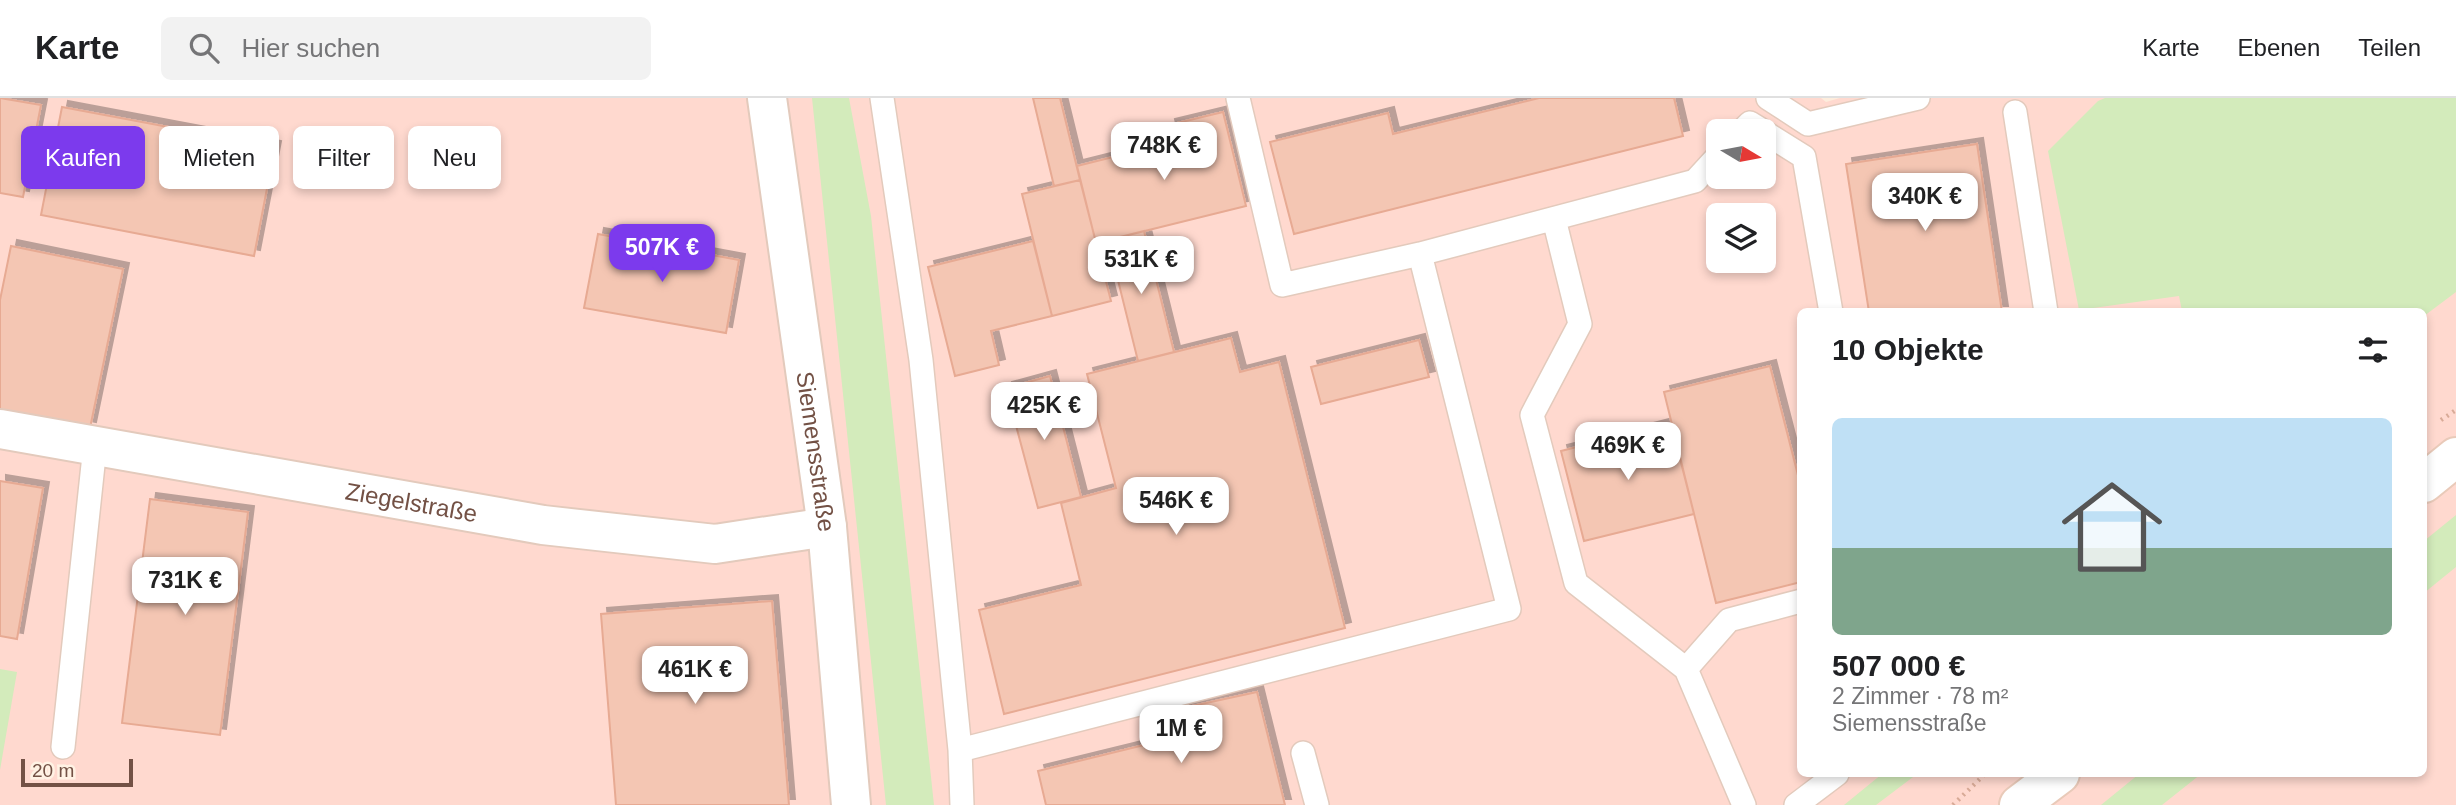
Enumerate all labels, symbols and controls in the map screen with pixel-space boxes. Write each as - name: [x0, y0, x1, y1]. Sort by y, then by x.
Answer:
- search box: [161, 17, 651, 80]
- text: Karte: [35, 29, 119, 66]
- icon: search: [185, 29, 223, 67]
- text: Hier suchen: [241, 33, 380, 63]
- text: Karte: [2142, 34, 2200, 61]
- text: Ebenen: [2238, 34, 2320, 61]
- text: Teilen: [2358, 34, 2421, 61]
- north arrow: [1706, 119, 1776, 189]
- map controls: [1706, 119, 1776, 273]
- pin: 748K €: [1107, 122, 1221, 182]
- chip: Kaufen: [21, 126, 145, 189]
- chip: Mieten: [159, 126, 279, 189]
- chip: Filter: [293, 126, 394, 189]
- chip: Neu: [408, 126, 501, 189]
- text: 748K €: [1127, 132, 1201, 158]
- pin: 340K €: [1868, 174, 1982, 233]
- text: 340K €: [1888, 183, 1962, 209]
- button: layers: [1706, 203, 1776, 273]
- pin: 507K €: [605, 225, 719, 284]
- text: 507K €: [625, 234, 699, 260]
- pin: 531K €: [1084, 236, 1198, 296]
- text: 531K €: [1104, 246, 1178, 272]
- icon: filters: [2354, 331, 2392, 369]
- text: 10 Objekte: [1832, 333, 1984, 366]
- street label: Siemensstraße: [792, 370, 841, 533]
- pin: 425K €: [987, 382, 1101, 442]
- text: 425K €: [1007, 392, 1081, 418]
- pin: 469K €: [1571, 422, 1685, 482]
- text: 469K €: [1591, 432, 1665, 458]
- icon: home: [2049, 464, 2175, 590]
- street label: Ziegelstraße: [344, 477, 480, 527]
- pin: 546K €: [1119, 478, 1233, 537]
- text: 546K €: [1139, 487, 1213, 513]
- pin: 731K €: [128, 558, 242, 617]
- text: 731K €: [148, 567, 222, 593]
- pin: 461K €: [638, 646, 752, 706]
- text: 507 000 €: [1832, 649, 1965, 682]
- text: 461K €: [658, 656, 732, 682]
- text: 2 Zimmer · 78 m²: [1832, 683, 2008, 709]
- pin: 1M €: [1140, 706, 1222, 765]
- text: Siemensstraße: [1832, 710, 1987, 736]
- text: 1M €: [1155, 715, 1207, 741]
- scale bar: [21, 756, 133, 788]
- text: 20 m: [32, 760, 74, 781]

